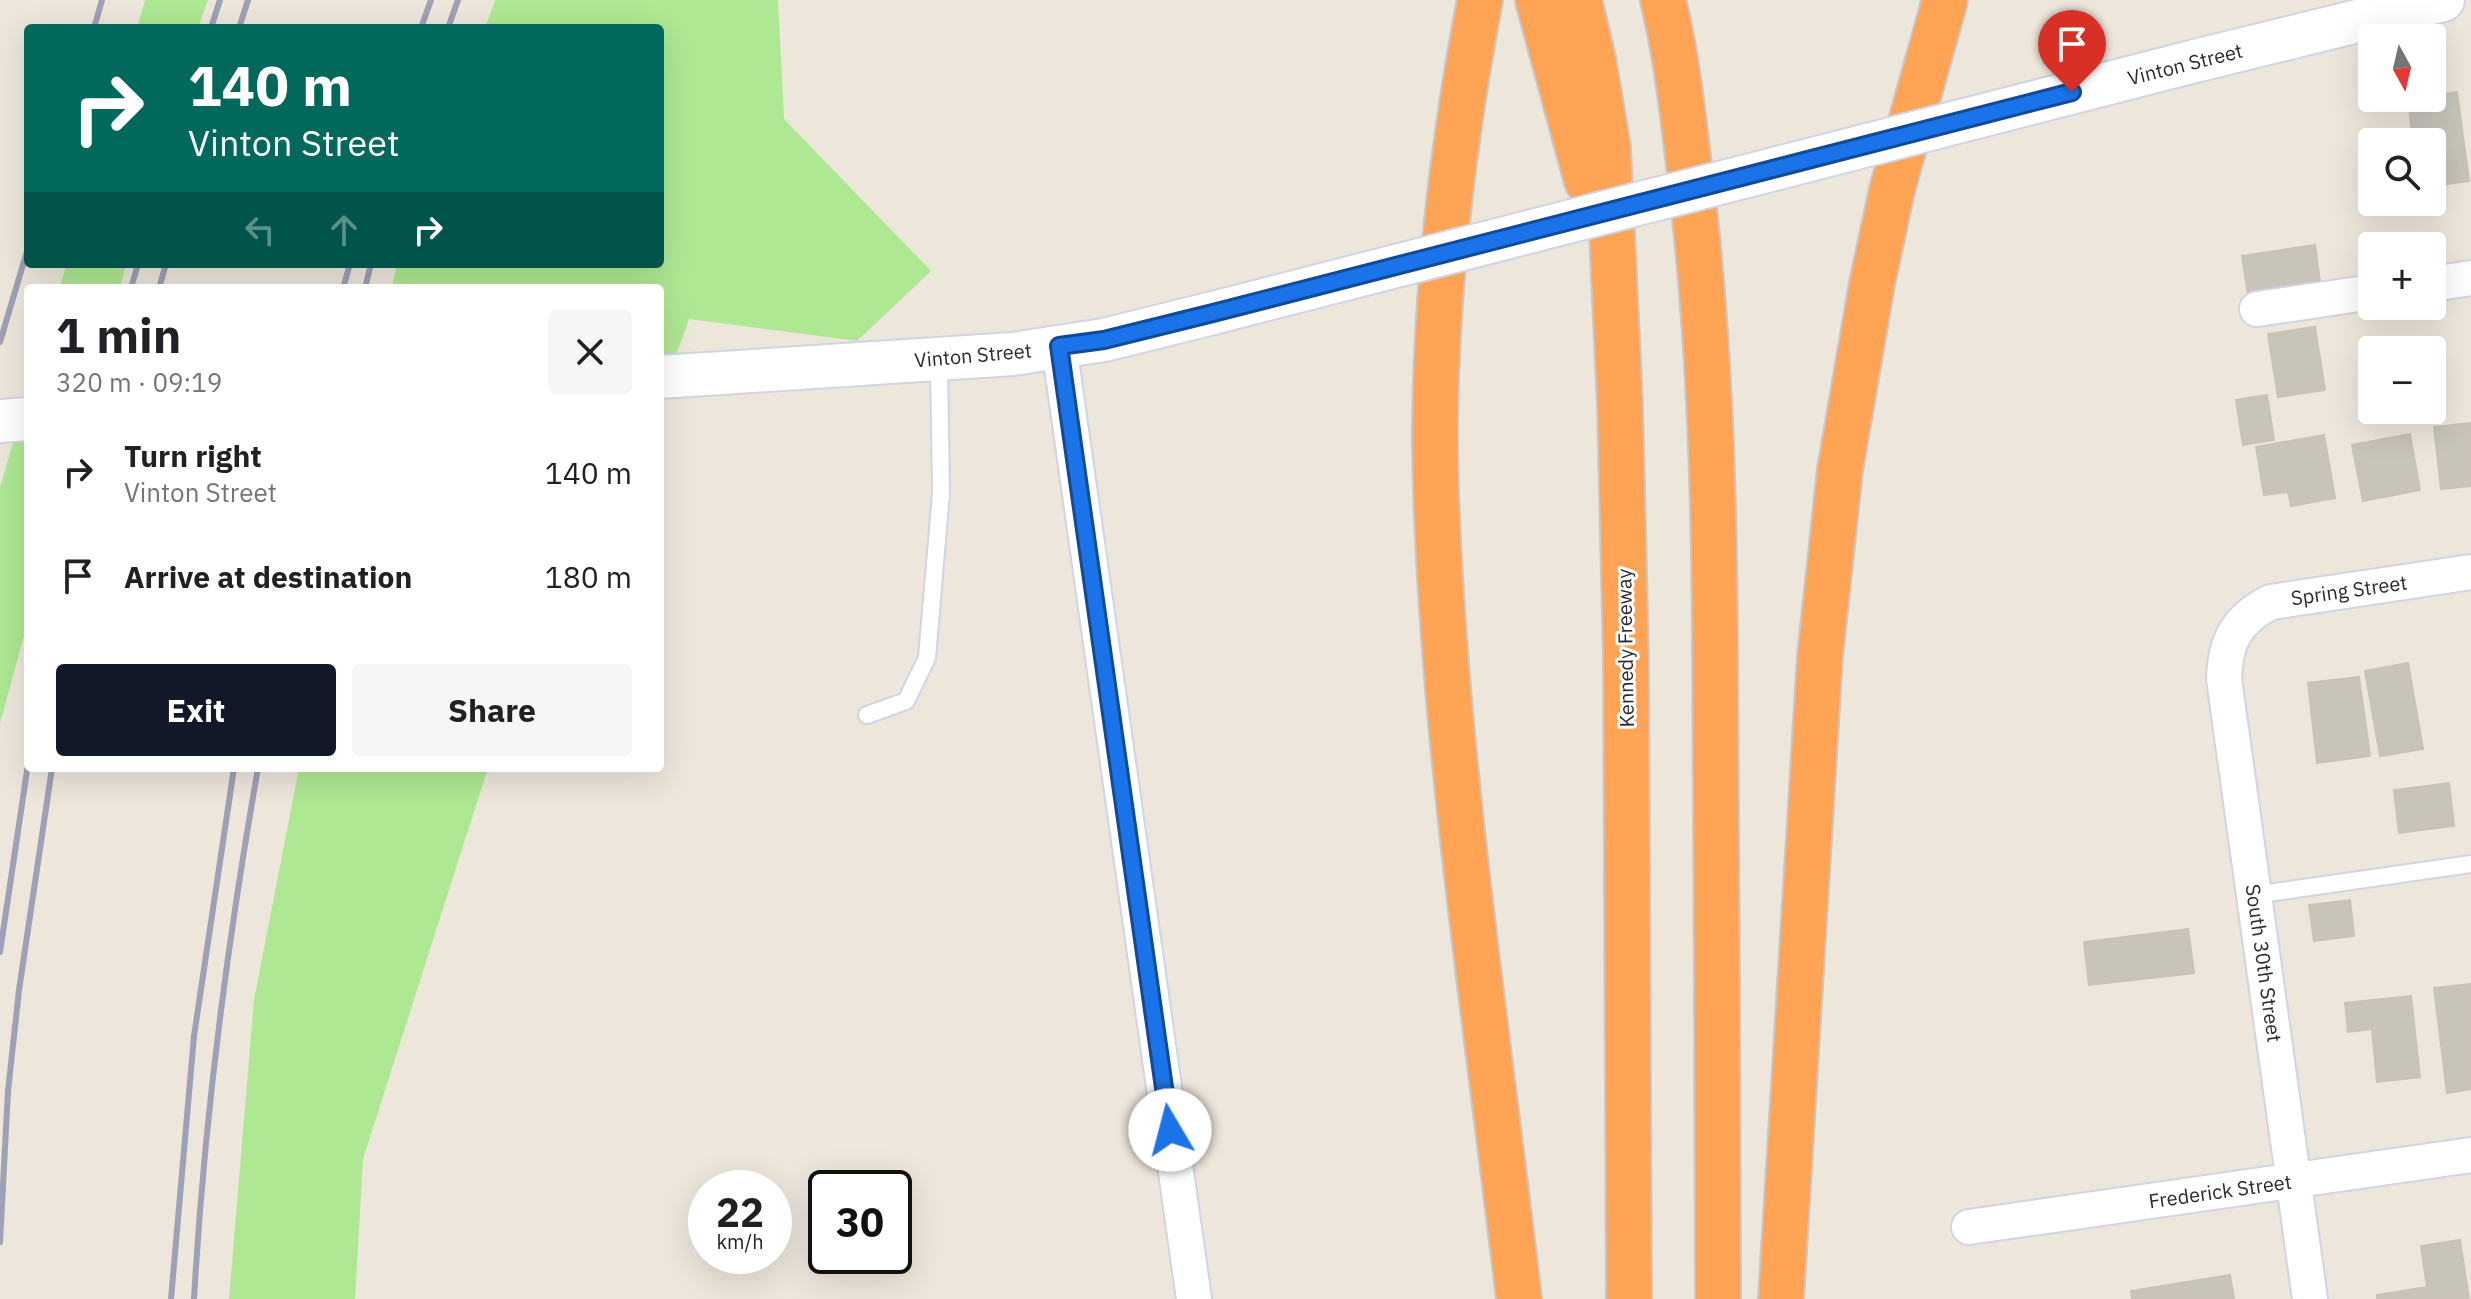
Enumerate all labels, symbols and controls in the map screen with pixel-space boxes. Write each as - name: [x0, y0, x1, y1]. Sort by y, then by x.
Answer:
- pin: [2038, 10, 2106, 92]
- icon: arrive: [2050, 22, 2094, 66]
- north arrow: [2358, 24, 2446, 112]
- map controls: [2358, 24, 2446, 424]
- street label: Vinton Street: [2125, 37, 2245, 91]
- text: 140 m: [188, 49, 352, 121]
- icon: right: [56, 56, 160, 160]
- text: Vinton Street: [188, 119, 400, 166]
- button: search: [2358, 128, 2446, 216]
- icon: left: [238, 208, 282, 252]
- icon: ahead: [322, 208, 366, 252]
- icon: right: [406, 208, 450, 252]
- button: +: [2358, 232, 2446, 320]
- text: 1 min: [56, 304, 181, 366]
- button: close: [548, 310, 632, 394]
- street label: Vinton Street: [913, 336, 1033, 374]
- button: −: [2358, 336, 2446, 424]
- text: 320 m · 09:19: [56, 365, 222, 399]
- text: Turn right: [124, 436, 262, 475]
- icon: right: [56, 450, 100, 494]
- text: 140 m: [545, 453, 632, 492]
- text: Vinton Street: [124, 475, 277, 509]
- icon: arrive: [56, 554, 100, 598]
- text: Arrive at destination: [124, 557, 412, 596]
- text: 180 m: [545, 557, 632, 596]
- street label: Kennedy Freeway: [1610, 568, 1640, 728]
- street label: Spring Street: [2289, 568, 2409, 612]
- button: Exit: [56, 664, 336, 756]
- button: Share: [352, 664, 632, 756]
- street label: South 30th Street: [2240, 882, 2288, 1044]
- position arrow: [1128, 1088, 1212, 1172]
- street label: Frederick Street: [2147, 1168, 2293, 1214]
- speed limit sign: 30: [808, 1170, 912, 1274]
- text: 22: [716, 1186, 764, 1238]
- text: km/h: [716, 1228, 764, 1255]

